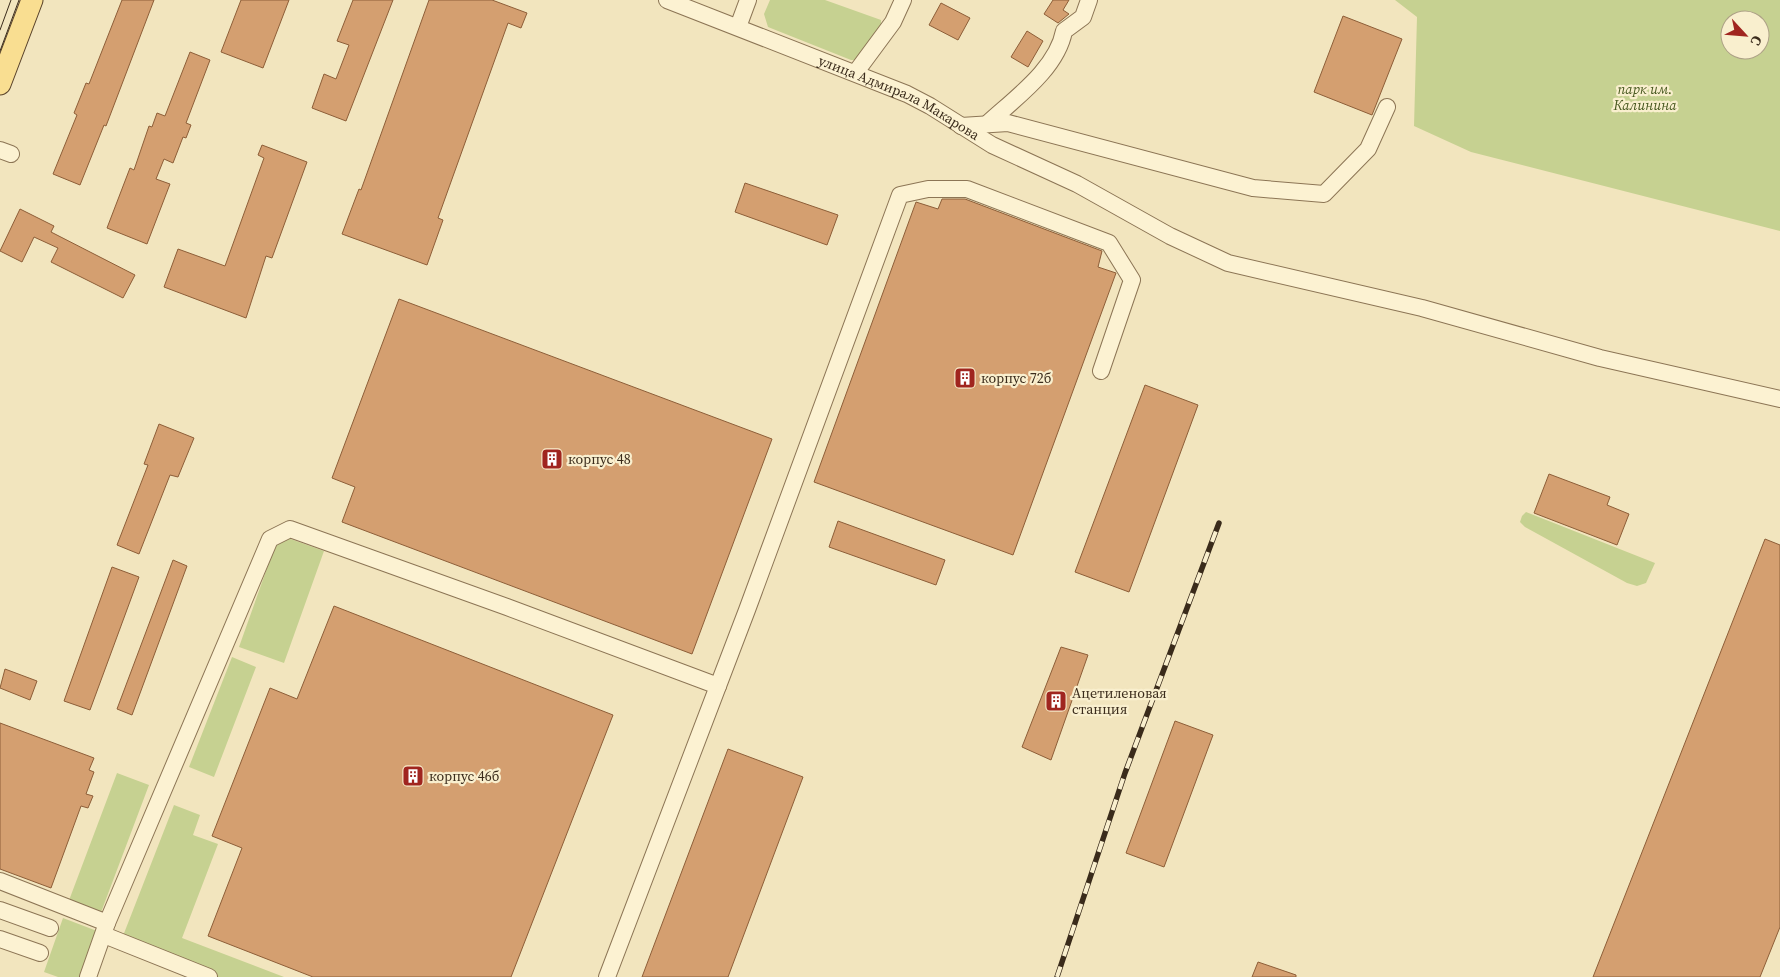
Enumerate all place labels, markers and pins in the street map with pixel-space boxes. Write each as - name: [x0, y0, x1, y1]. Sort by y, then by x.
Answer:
- building icon: корпус 72б: [953, 366, 977, 390]
- place label: корпус 72б: [981, 368, 1051, 388]
- building icon: корпус 48: [540, 447, 564, 471]
- place label: корпус 48: [568, 449, 631, 469]
- place label: Ацетиленовая станция: [1072, 683, 1167, 719]
- building icon: Ацетиленовая станция: [1044, 689, 1068, 713]
- building icon: корпус 46б: [401, 764, 425, 788]
- place label: корпус 46б: [429, 766, 499, 786]

